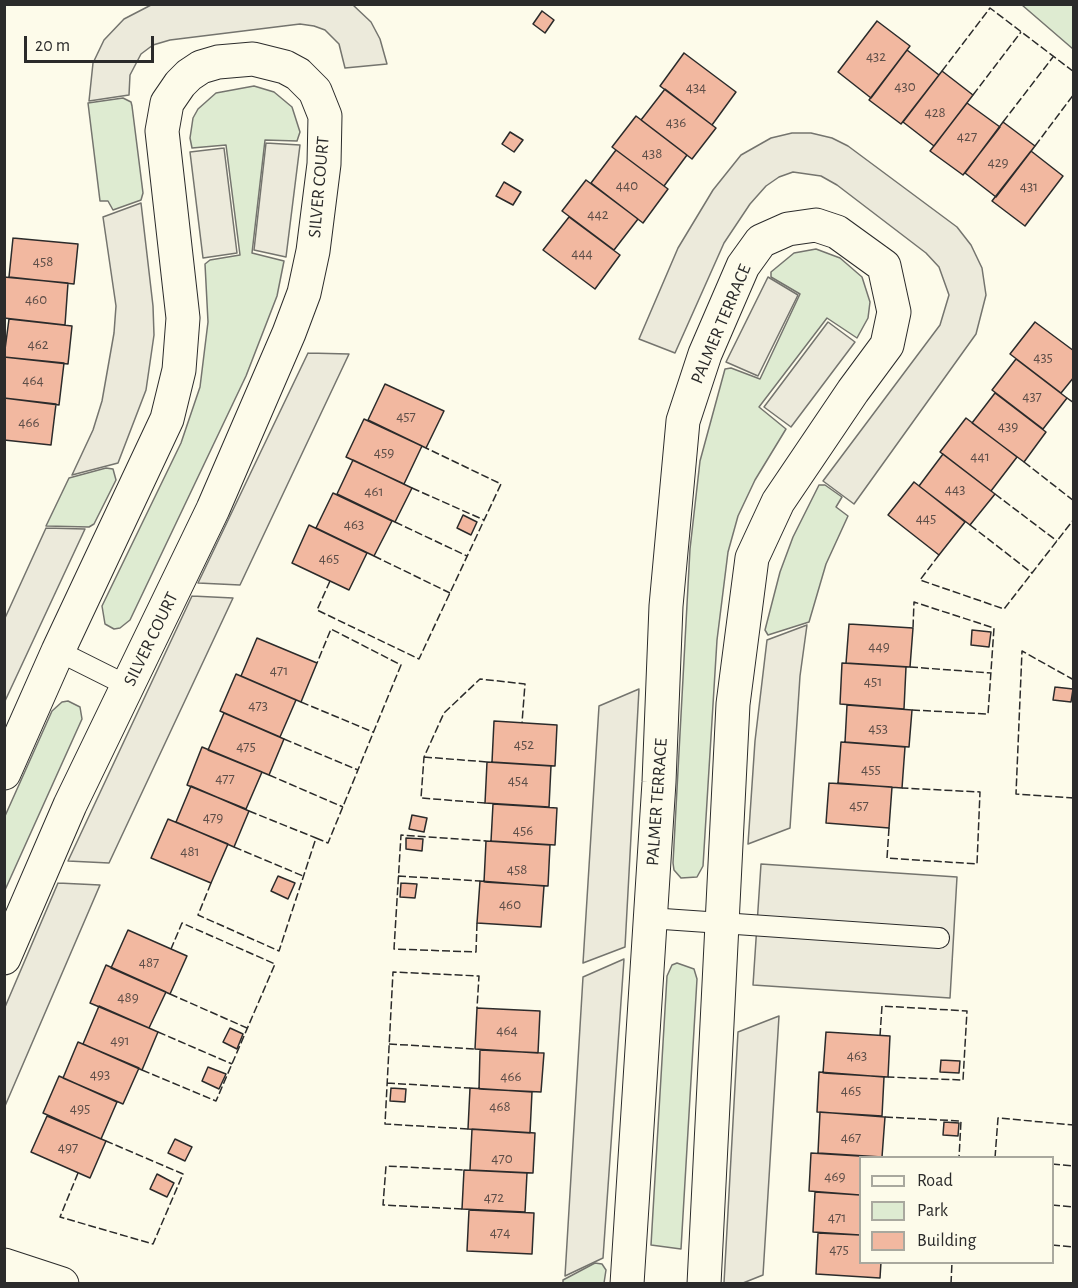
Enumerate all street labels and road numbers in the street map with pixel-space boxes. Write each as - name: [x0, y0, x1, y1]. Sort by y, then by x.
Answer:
- street label: SILVER COURT: [304, 135, 334, 239]
- street label: PALMER TERRACE: [686, 261, 756, 387]
- street label: SILVER COURT: [119, 588, 183, 690]
- street label: PALMER TERRACE: [642, 737, 672, 867]

